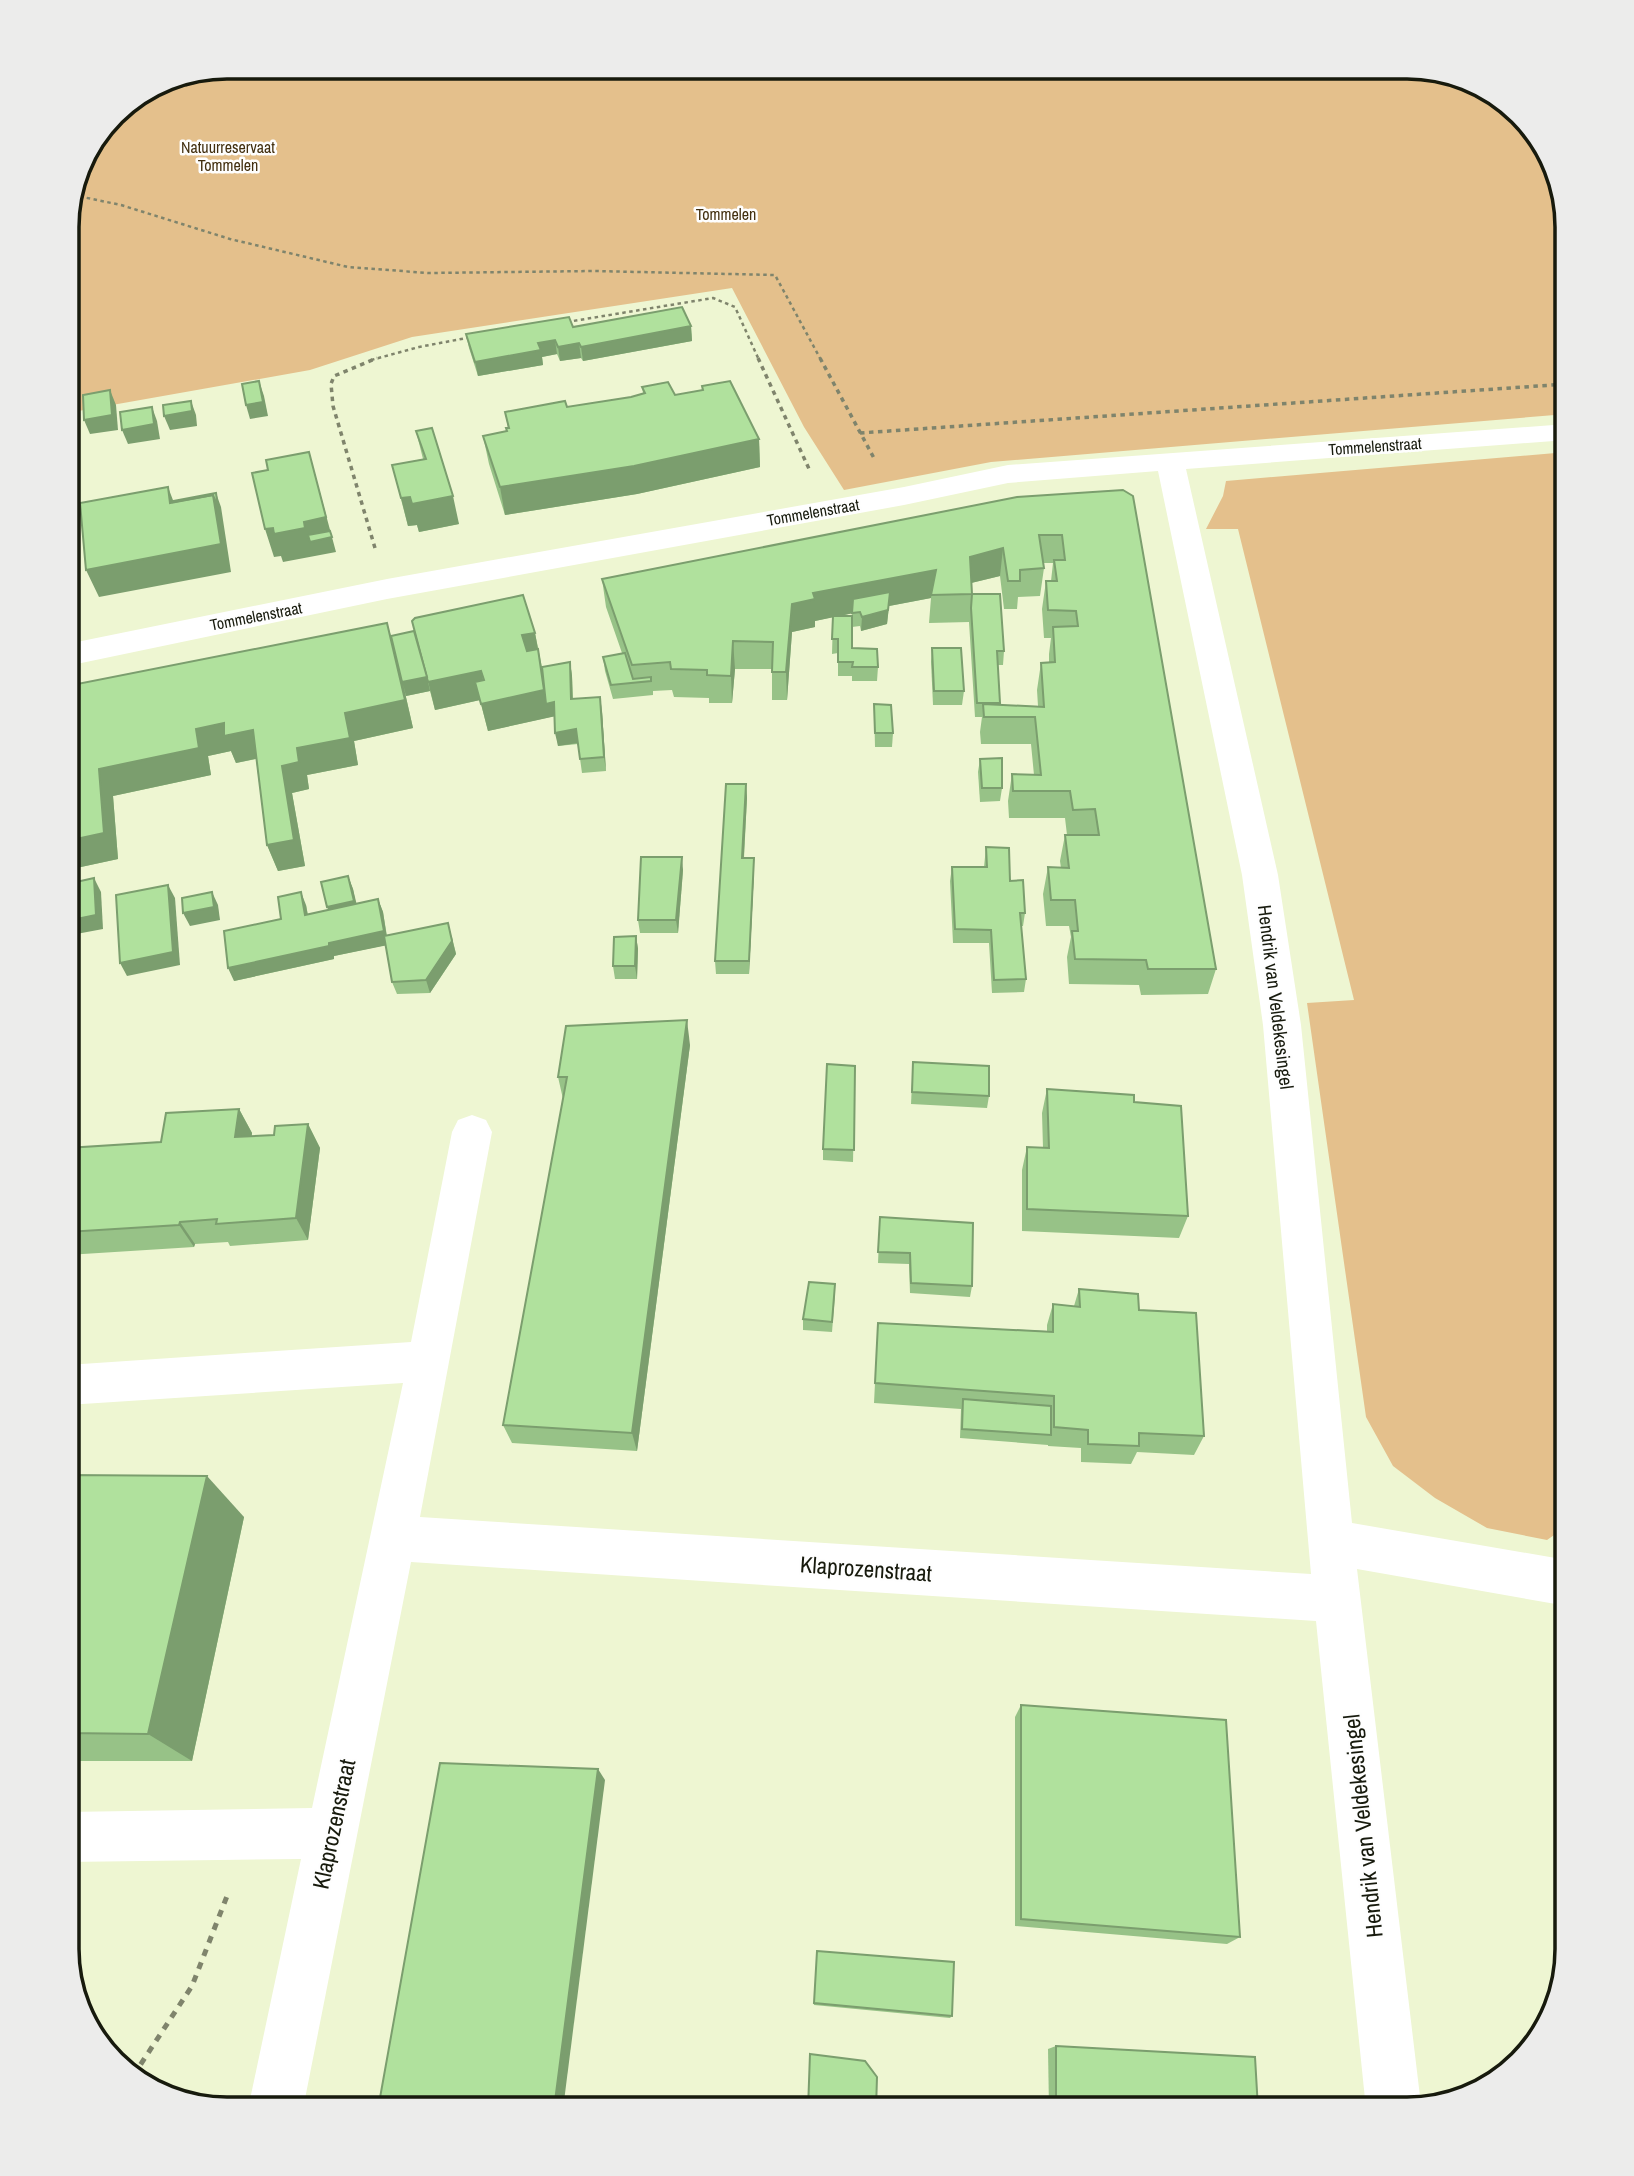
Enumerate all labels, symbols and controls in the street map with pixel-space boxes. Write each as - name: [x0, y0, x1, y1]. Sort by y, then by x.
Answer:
- park label: Natuurreservaat Tommelen: [181, 136, 275, 176]
- park label: Tommelen: [696, 203, 756, 225]
- street label: Tommelenstraat: [1328, 432, 1423, 460]
- street label: Tommelenstraat: [765, 493, 861, 531]
- street label: Tommelenstraat: [208, 596, 304, 636]
- street label: Hendrik van Veldekesingel: [1252, 903, 1300, 1091]
- street label: Klaprozenstraat: [799, 1548, 933, 1589]
- street label: Hendrik van Veldekesingel: [1335, 1713, 1390, 1939]
- street label: Klaprozenstraat: [305, 1756, 362, 1892]

